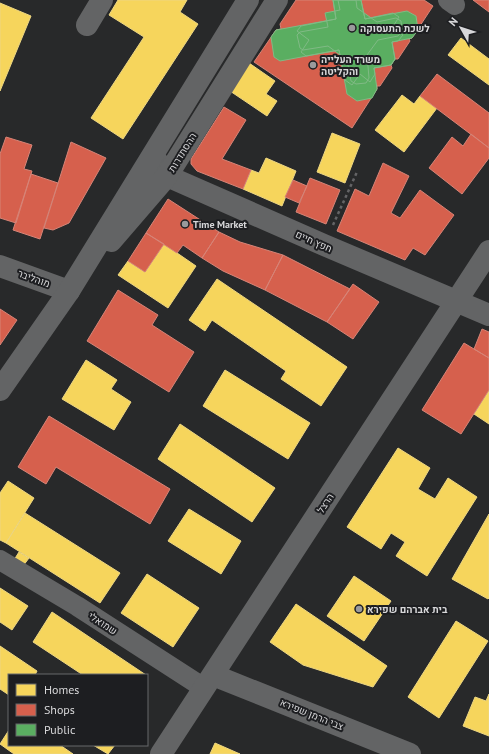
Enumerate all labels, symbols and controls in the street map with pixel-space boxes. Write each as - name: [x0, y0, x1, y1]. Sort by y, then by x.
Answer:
- north arrow: [441, 8, 481, 48]
- text: N: [446, 14, 461, 29]
- place label: לשכת התעסוקה: [360, 22, 430, 35]
- marker: לשכת התעסוקה: [347, 23, 357, 33]
- place label: משרד העלייה והקליטה: [321, 53, 380, 78]
- marker: משרד העלייה והקליטה: [308, 60, 318, 70]
- street label: ההסתדרות: [165, 130, 200, 174]
- place label: Time Market: [193, 218, 247, 231]
- marker: Time Market: [180, 219, 190, 229]
- street label: חפץ חיים: [293, 228, 334, 255]
- street label: מוהליבר: [16, 267, 52, 290]
- street label: הרצל: [314, 491, 337, 516]
- place label: בית אברהם שפירא: [367, 603, 448, 616]
- marker: בית אברהם שפירא: [354, 604, 364, 614]
- street label: שמואלי: [86, 609, 120, 638]
- legend: [8, 674, 148, 746]
- text: Homes: [44, 682, 79, 697]
- street label: צבי הרמן שפירא: [278, 696, 346, 733]
- text: Shops: [44, 702, 75, 717]
- text: Public: [44, 722, 76, 737]

